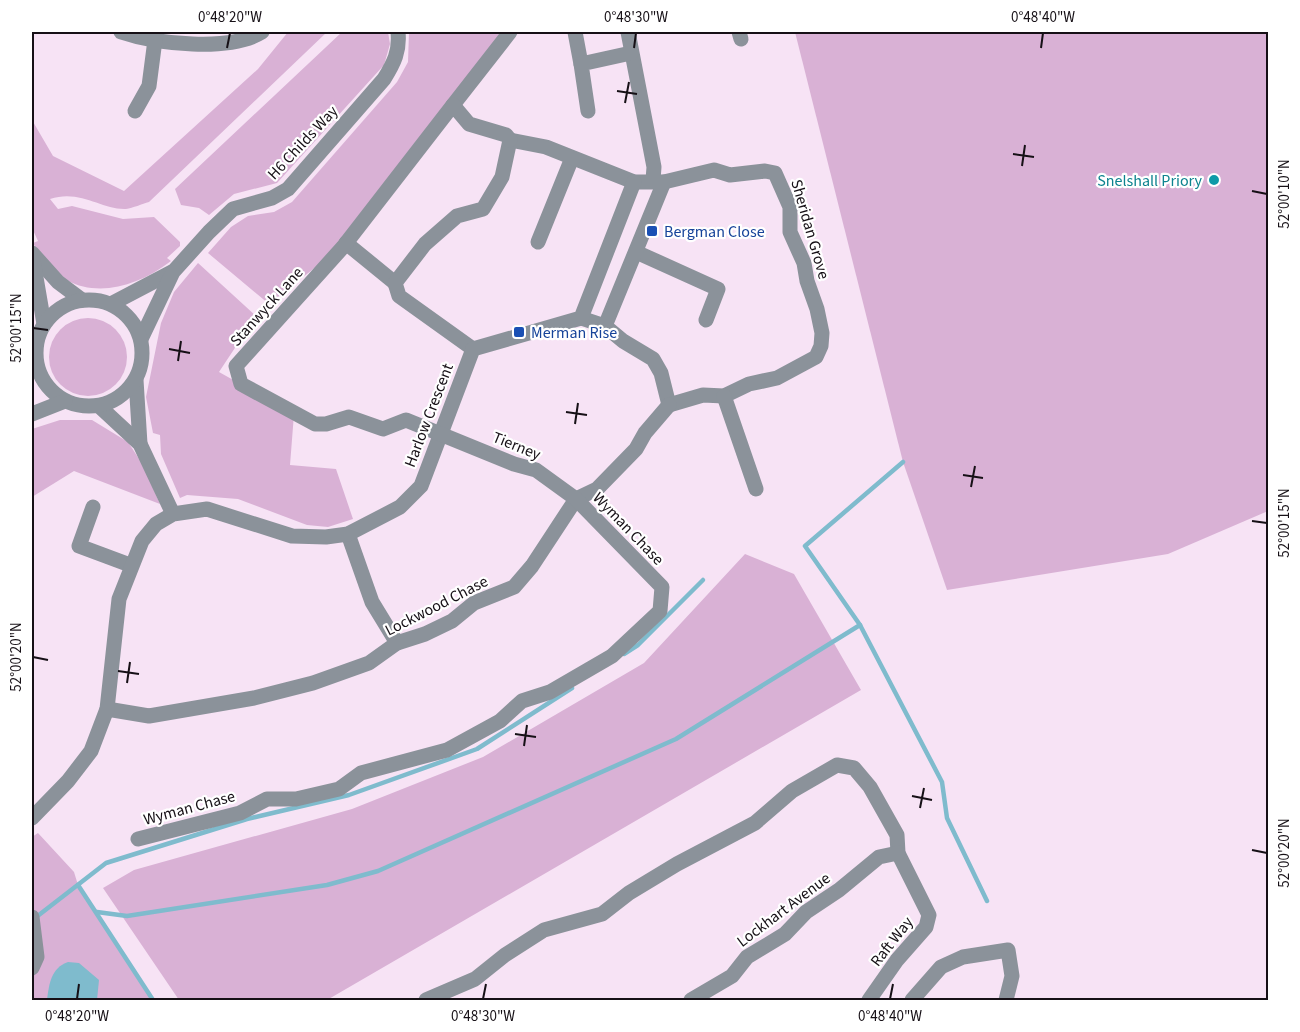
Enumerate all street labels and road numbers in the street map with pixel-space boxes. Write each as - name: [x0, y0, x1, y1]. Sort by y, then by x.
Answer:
- street label: H6 Childs Way: [263, 100, 343, 185]
- street label: Sheridan Grove: [785, 177, 835, 282]
- street label: Stanwyck Lane: [225, 262, 308, 351]
- street label: Harlow Crescent: [399, 360, 459, 470]
- street label: Tierney: [489, 426, 545, 466]
- street label: Wyman Chase: [588, 487, 669, 570]
- street label: Lockwood Chase: [381, 570, 492, 641]
- street label: Wyman Chase: [141, 785, 238, 831]
- street label: Lockhart Avenue: [732, 867, 835, 952]
- street label: Raft Way: [865, 912, 919, 971]

